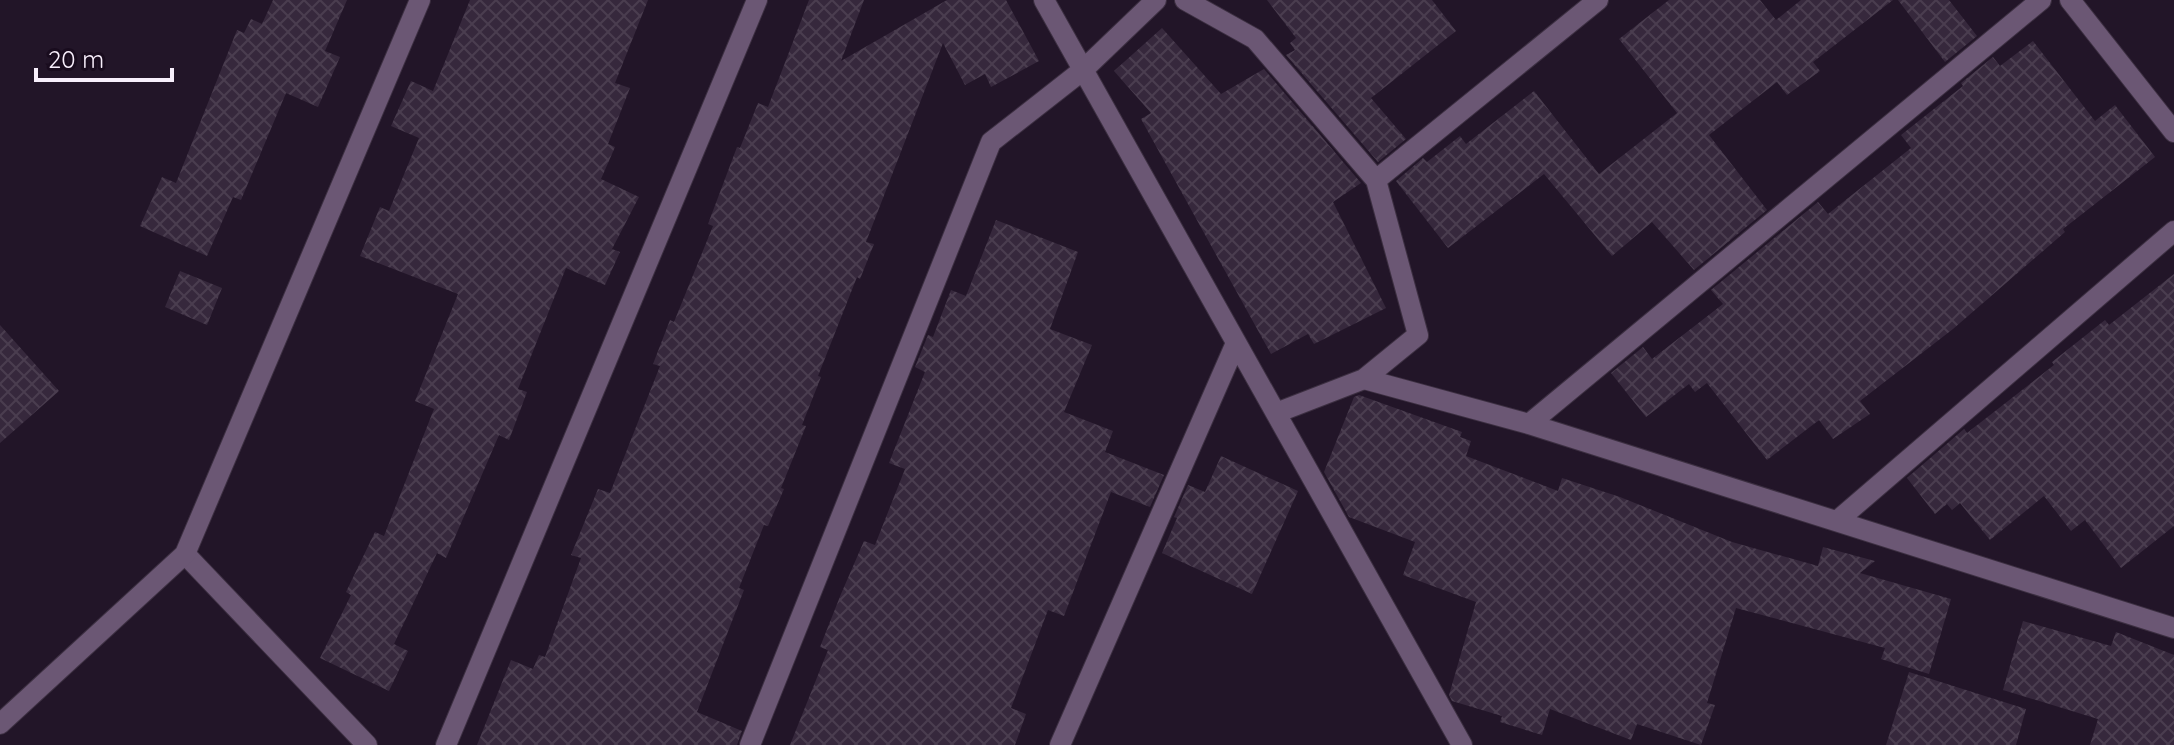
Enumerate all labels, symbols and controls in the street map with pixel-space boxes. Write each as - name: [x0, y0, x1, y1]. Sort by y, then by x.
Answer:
- scale bar: [36, 32, 172, 82]
- text: 20 m: [48, 44, 104, 74]

